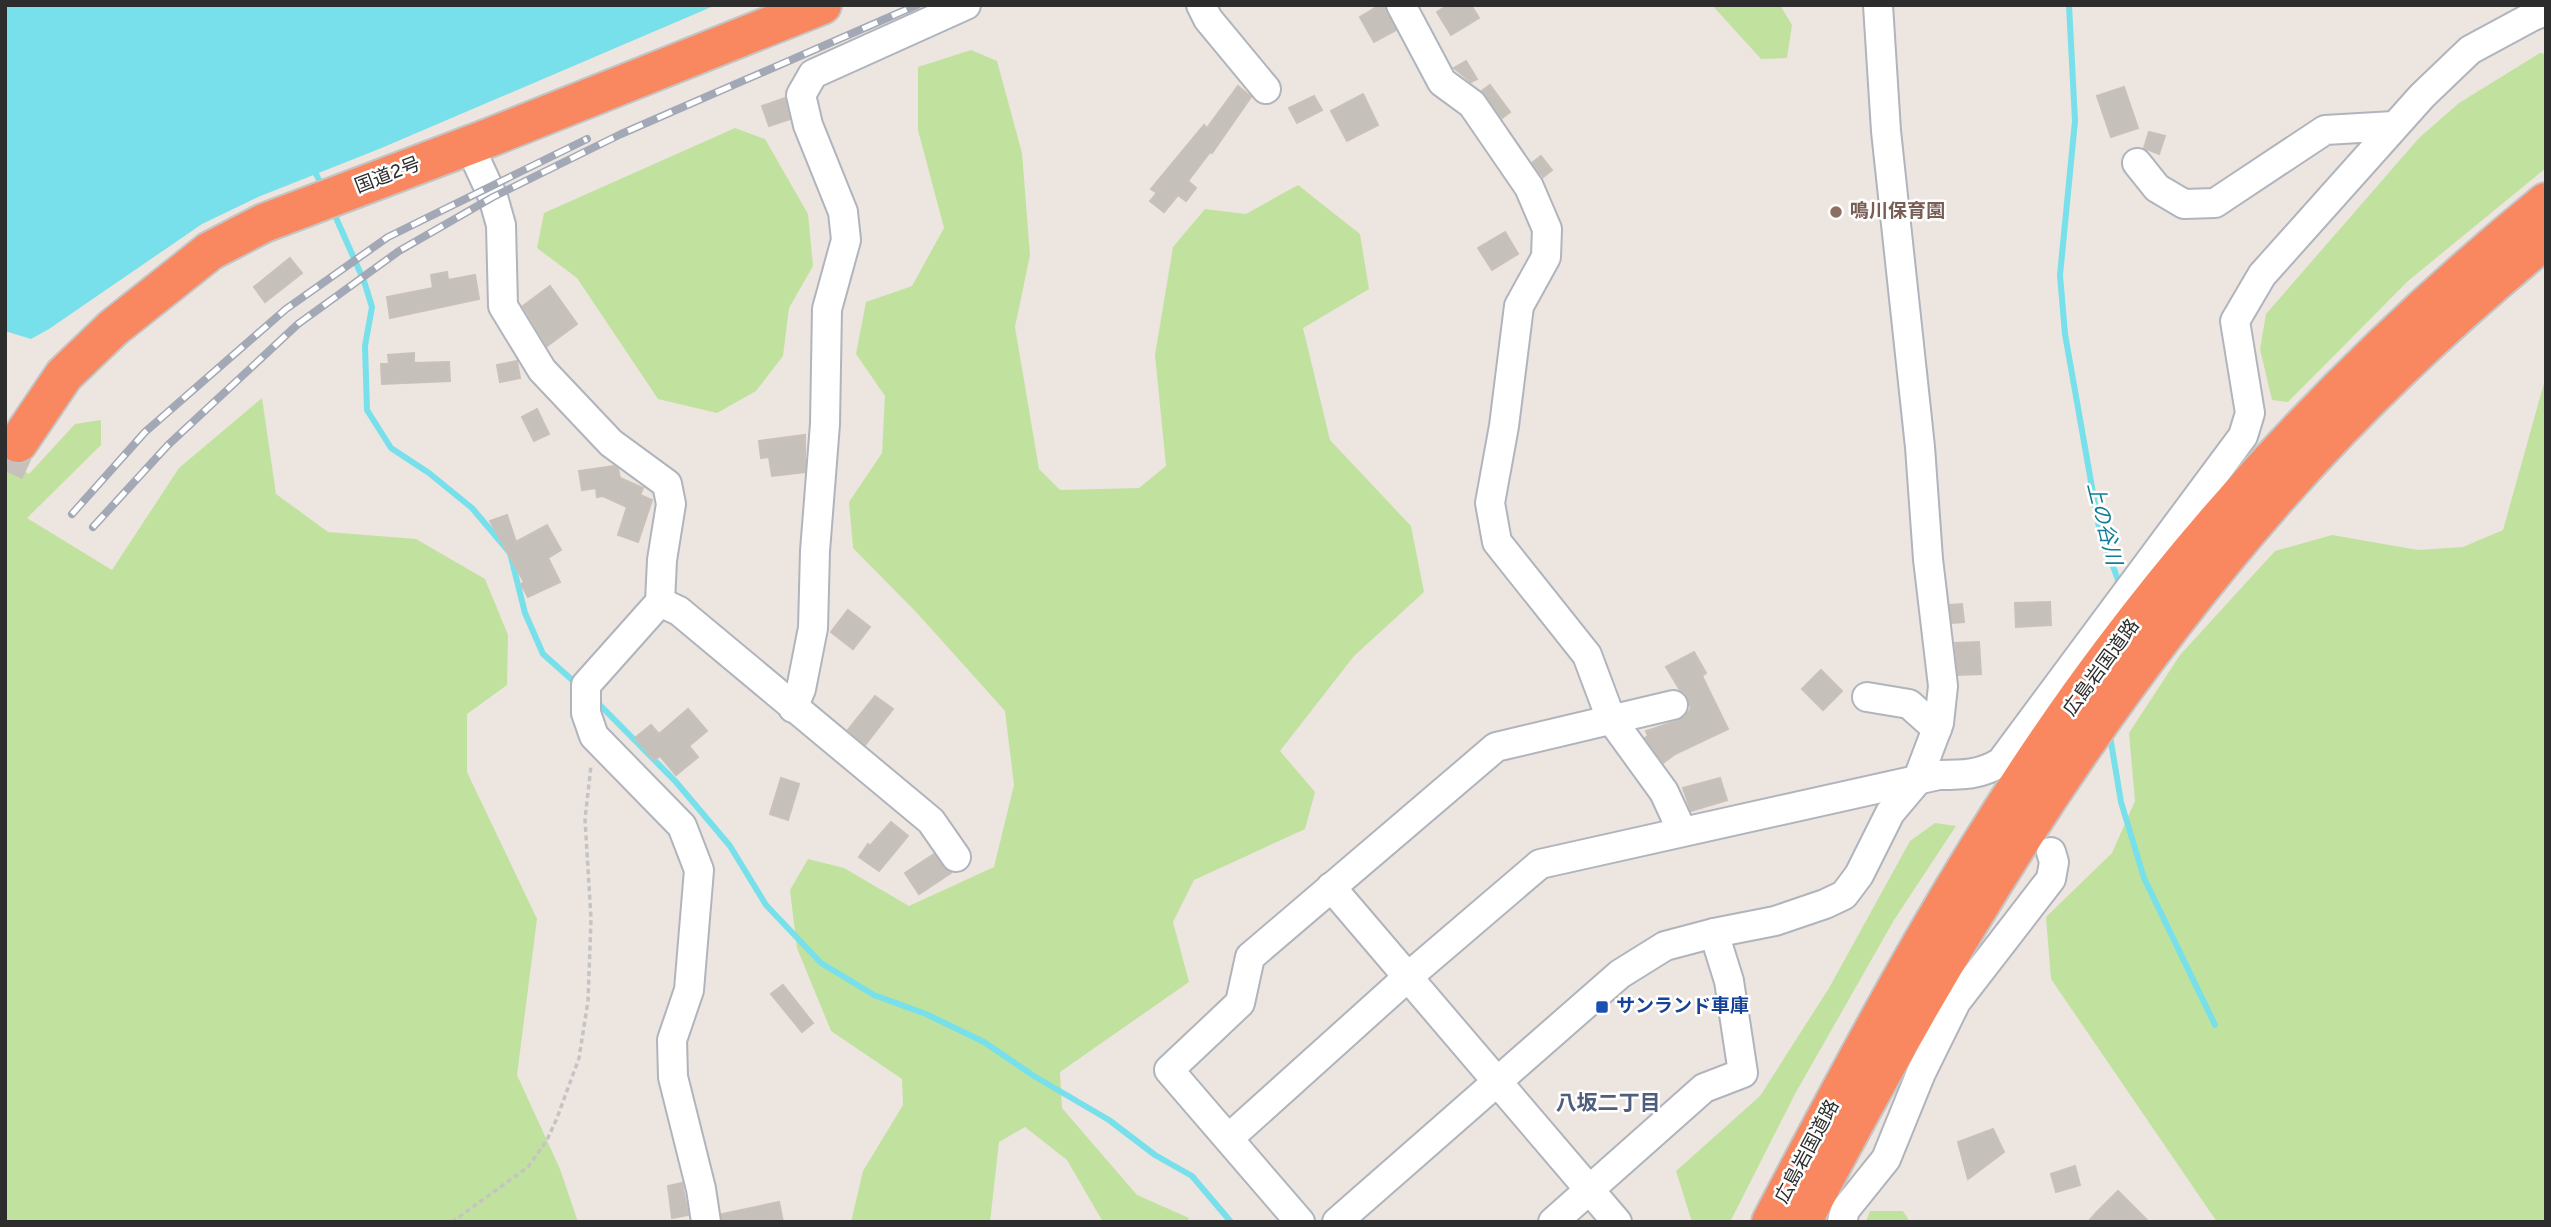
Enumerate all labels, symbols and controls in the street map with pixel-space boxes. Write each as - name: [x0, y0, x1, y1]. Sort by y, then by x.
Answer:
- street label: 国道2号: [352, 152, 424, 200]
- place label: 鳴川保育園: [1850, 200, 1945, 224]
- marker: 鳴川保育園: [1828, 204, 1844, 220]
- water label: 上の谷川: [2080, 480, 2127, 570]
- street label: 広島岩国道路: [2059, 615, 2145, 721]
- place label: サンランド車庫: [1616, 995, 1749, 1019]
- marker: サンランド車庫: [1594, 999, 1610, 1015]
- district label: 八坂二丁目: [1556, 1091, 1661, 1118]
- street label: 広島岩国道路: [1771, 1096, 1845, 1208]

